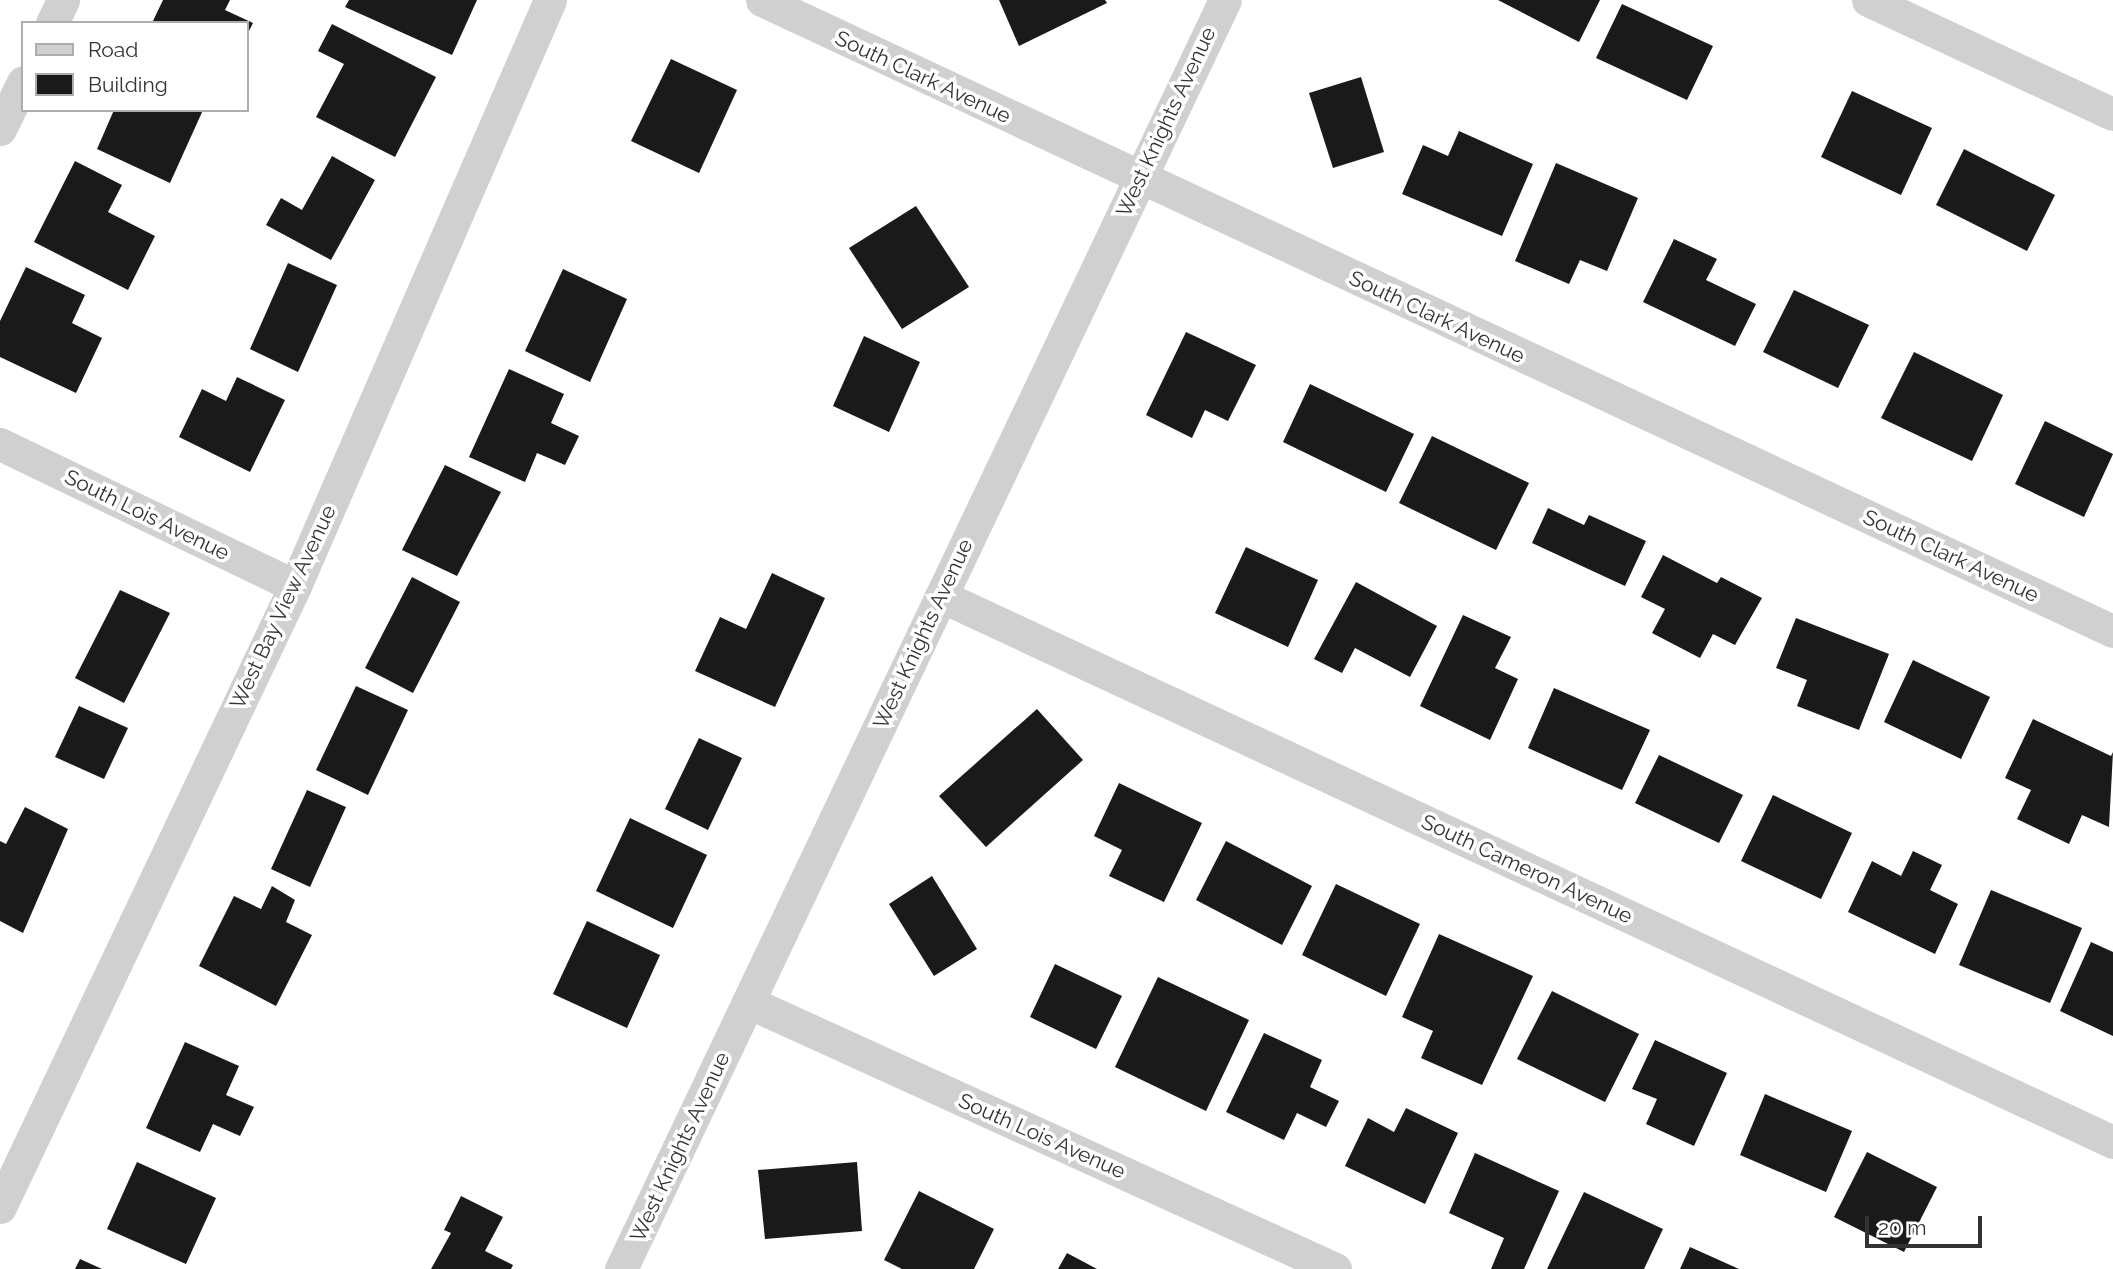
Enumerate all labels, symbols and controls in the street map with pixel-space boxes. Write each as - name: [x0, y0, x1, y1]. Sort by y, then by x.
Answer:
- legend: [21, 21, 248, 112]
- street label: West Knights Avenue: [1111, 23, 1221, 221]
- street label: South Clark Avenue: [831, 25, 1015, 129]
- text: Road: [88, 37, 138, 62]
- text: Building: [88, 72, 168, 97]
- street label: South Clark Avenue: [1345, 265, 1529, 369]
- street label: South Lois Avenue: [60, 464, 234, 566]
- street label: West Bay View Avenue: [224, 500, 342, 714]
- street label: South Clark Avenue: [1859, 504, 2043, 608]
- street label: West Knights Avenue: [868, 535, 978, 733]
- street label: South Cameron Avenue: [1417, 809, 1637, 929]
- street label: West Knights Avenue: [625, 1048, 735, 1246]
- street label: South Lois Avenue: [954, 1088, 1130, 1184]
- scale bar: [1868, 1202, 1985, 1246]
- text: 20 m: [1878, 1215, 1926, 1240]

